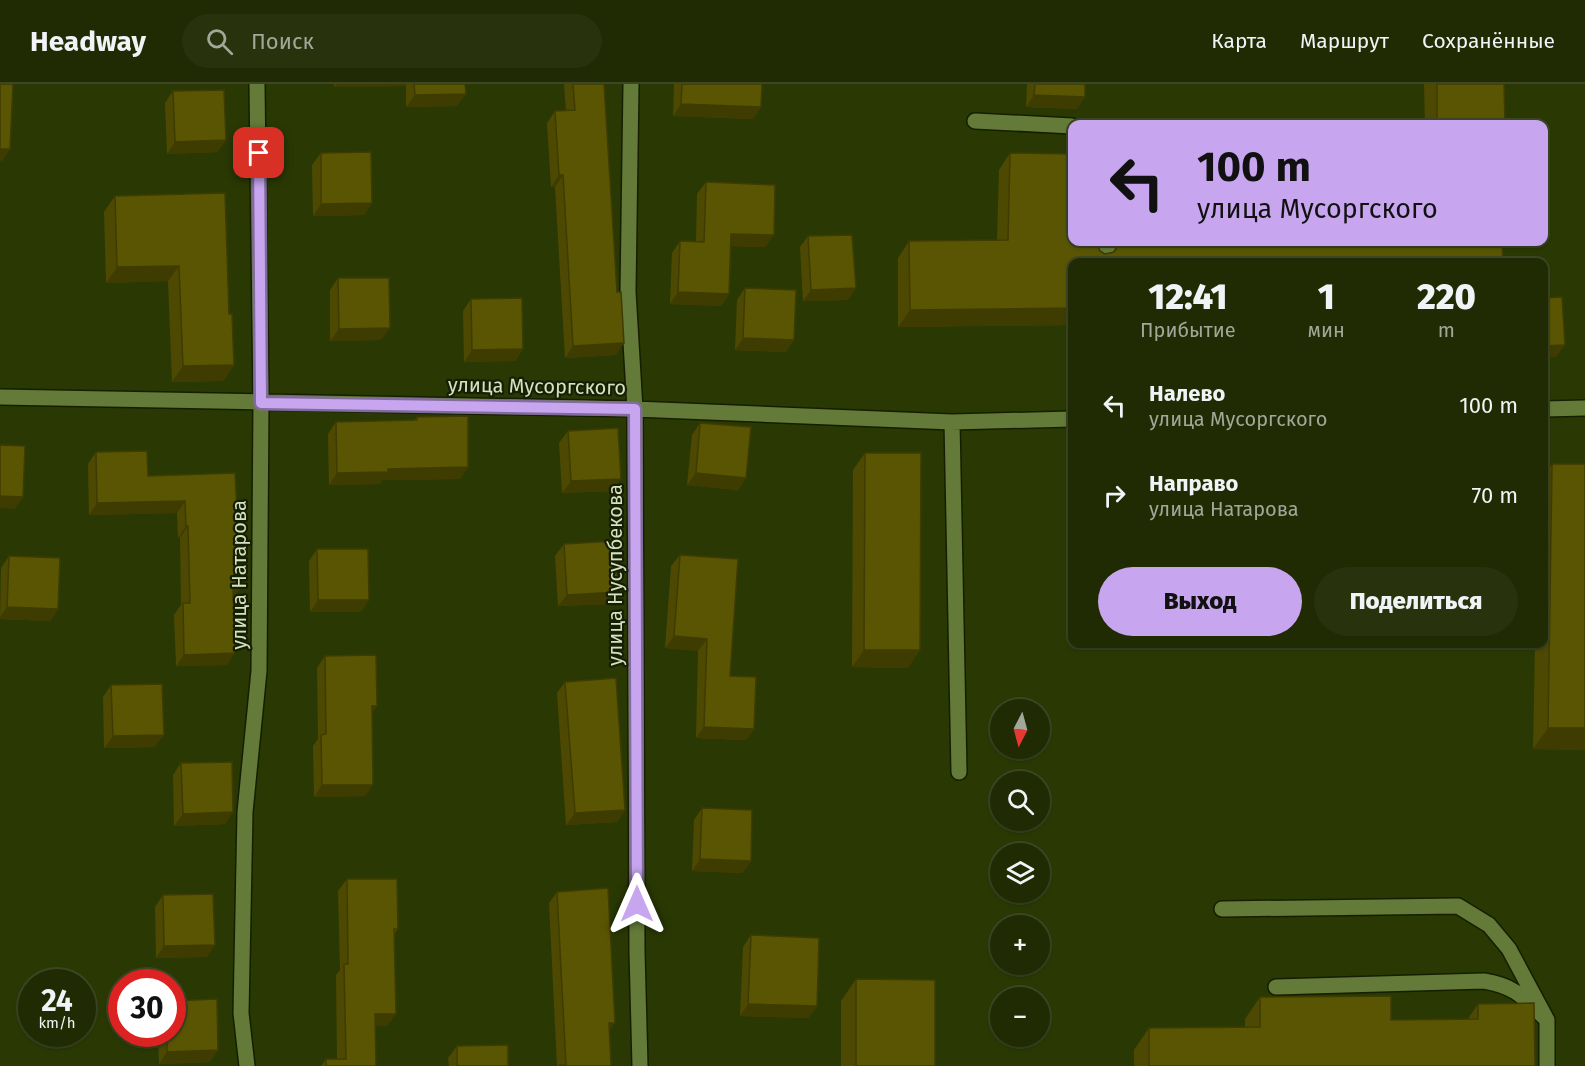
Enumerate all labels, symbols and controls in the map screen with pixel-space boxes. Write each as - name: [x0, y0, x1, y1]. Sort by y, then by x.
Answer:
- search box: [182, 14, 602, 68]
- text: Headway: [30, 25, 146, 58]
- icon: search: [203, 25, 236, 58]
- text: Поиск: [251, 28, 314, 55]
- text: Карта: [1211, 28, 1267, 54]
- text: Маршрут: [1300, 28, 1389, 54]
- text: Сохранённые: [1422, 28, 1555, 54]
- pin: [233, 127, 284, 178]
- icon: arrive: [242, 136, 275, 169]
- text: 100 m: [1197, 142, 1311, 192]
- icon: left: [1098, 144, 1176, 222]
- text: улица Мусоргского: [1197, 193, 1438, 225]
- text: 12:41: [1148, 275, 1227, 319]
- text: 1: [1318, 275, 1335, 319]
- text: 220: [1417, 275, 1476, 319]
- text: Прибытие: [1140, 318, 1236, 342]
- text: мин: [1308, 318, 1345, 342]
- text: m: [1438, 318, 1455, 342]
- street label: улица Мусоргского: [448, 372, 626, 400]
- text: Налево: [1149, 380, 1225, 407]
- icon: left: [1098, 389, 1131, 422]
- text: 100 m: [1459, 392, 1518, 419]
- text: улица Мусоргского: [1149, 407, 1327, 431]
- text: Направо: [1149, 470, 1238, 497]
- icon: right: [1098, 479, 1131, 512]
- text: 70 m: [1472, 482, 1518, 509]
- street label: улица Нусупбекова: [603, 484, 627, 666]
- text: улица Натарова: [1149, 497, 1299, 521]
- street label: улица Натарова: [227, 500, 251, 650]
- button: Выход: [1098, 567, 1302, 636]
- button: Поделиться: [1314, 567, 1518, 636]
- north arrow: [990, 699, 1050, 759]
- map controls: [990, 699, 1050, 1047]
- button: search: [990, 771, 1050, 831]
- button: layers: [990, 843, 1050, 903]
- position arrow: [605, 872, 669, 936]
- button: +: [990, 915, 1050, 975]
- speed limit sign: 30: [108, 969, 186, 1047]
- text: 24: [41, 983, 73, 1019]
- button: −: [990, 987, 1050, 1047]
- text: km/h: [38, 1014, 76, 1032]

